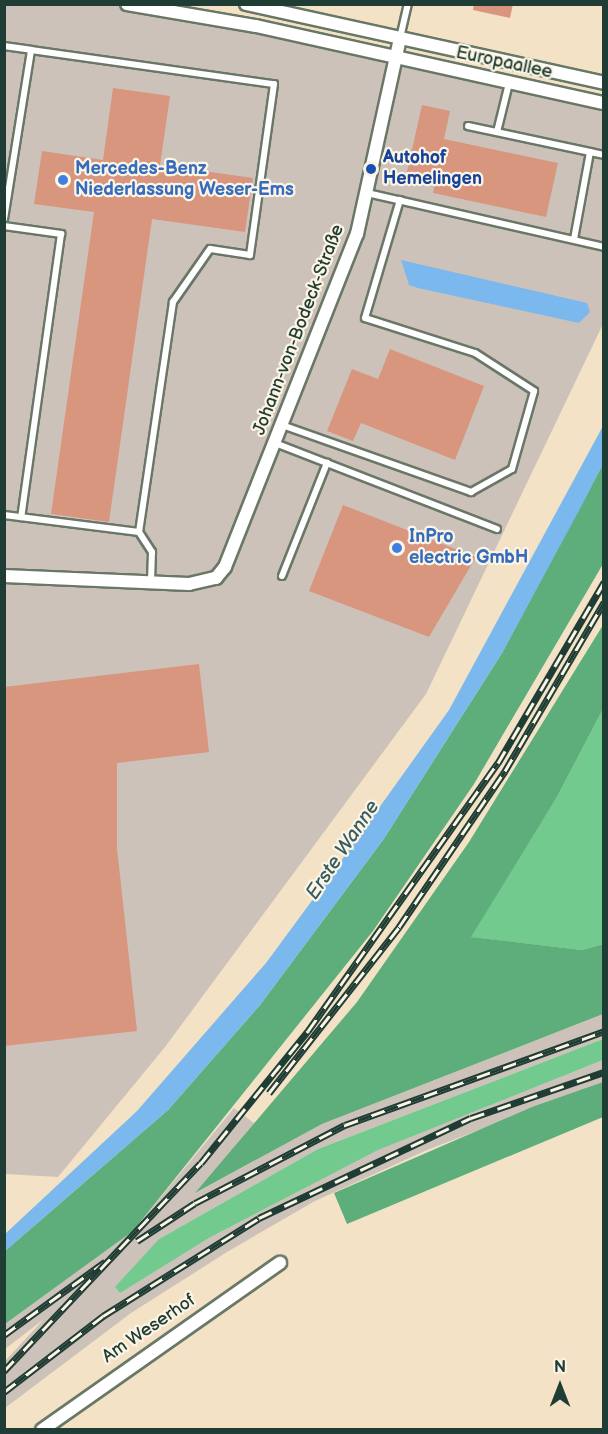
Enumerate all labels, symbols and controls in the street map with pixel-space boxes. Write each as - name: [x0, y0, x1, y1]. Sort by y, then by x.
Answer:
- street label: Europaallee: [454, 42, 554, 84]
- place label: Autohof Hemelingen: [383, 148, 482, 190]
- place label: Mercedes-Benz Niederlassung Weser-Ems: [75, 159, 294, 201]
- marker: Autohof Hemelingen: [364, 162, 378, 176]
- marker: Mercedes-Benz Niederlassung Weser-Ems: [56, 173, 70, 187]
- street label: Johann-von-Bodeck-Straße: [249, 222, 349, 438]
- place label: InPro electric GmbH: [409, 527, 528, 570]
- marker: InPro electric GmbH: [390, 541, 404, 555]
- water label: Erste Wanne: [301, 795, 385, 905]
- street label: Am Weserhof: [98, 1290, 200, 1368]
- north arrow: [530, 1356, 590, 1416]
- text: N: [554, 1358, 566, 1377]

